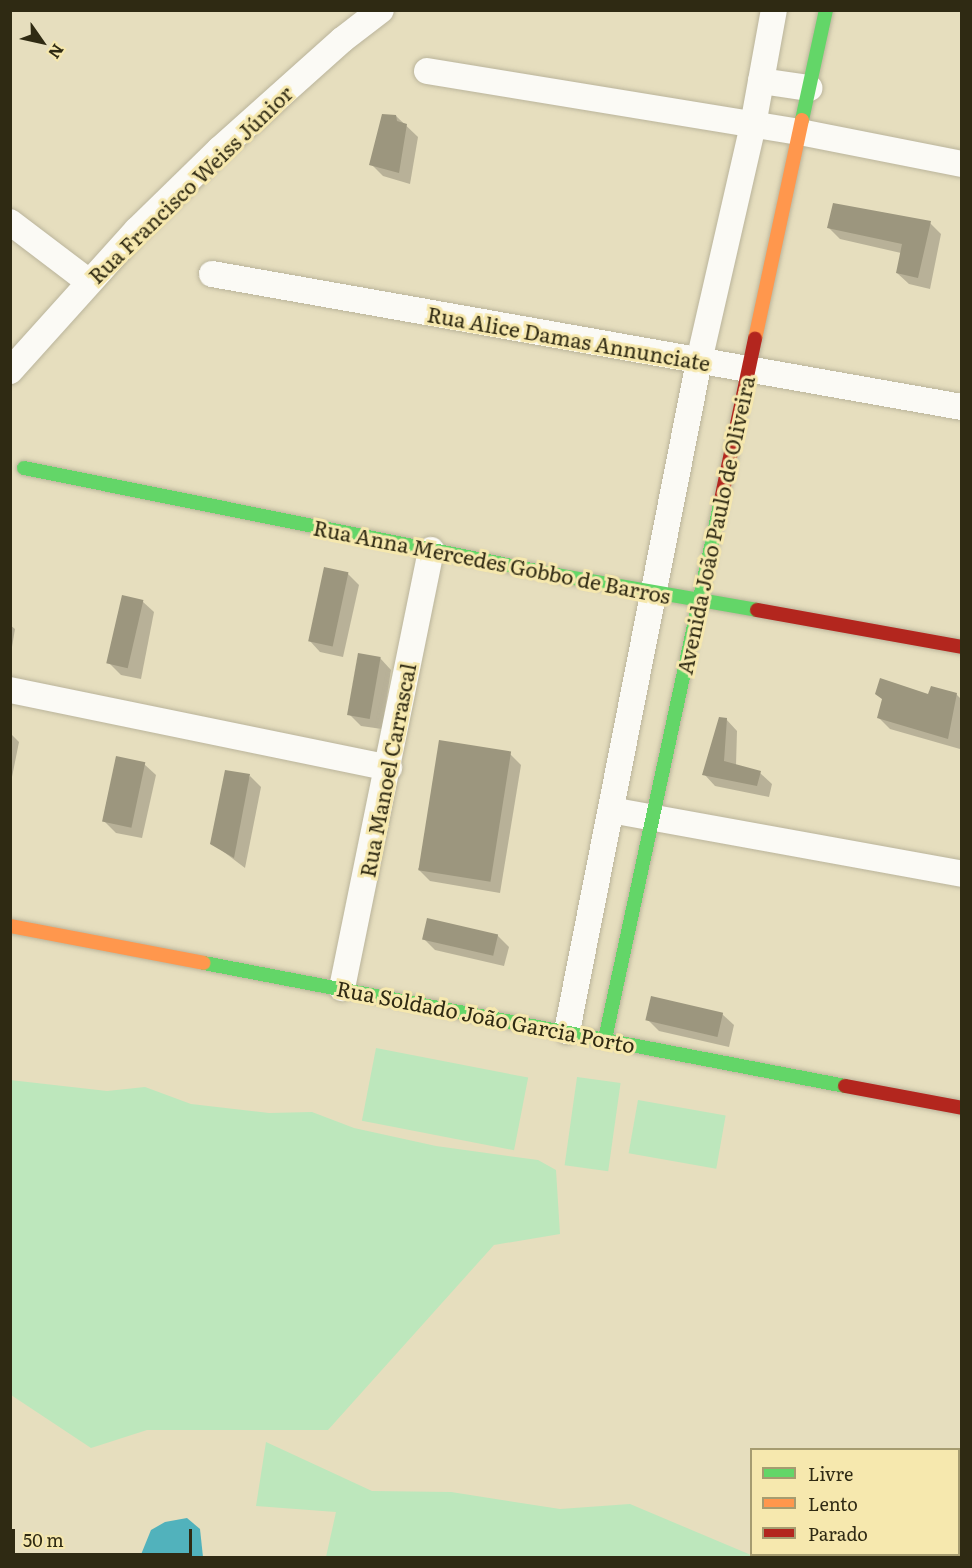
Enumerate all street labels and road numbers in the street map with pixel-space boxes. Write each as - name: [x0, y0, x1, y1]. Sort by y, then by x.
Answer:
- street label: Rua Francisco Weiss Júnior: [83, 80, 297, 288]
- street label: Rua Alice Damas Annunciate: [425, 301, 713, 375]
- street label: Avenida João Paulo de Oliveira: [671, 374, 759, 676]
- street label: Rua Anna Mercedes Gobbo de Barros: [311, 514, 673, 608]
- street label: Rua Manoel Carrascal: [354, 661, 420, 879]
- street label: Rua Soldado João Garcia Porto: [335, 975, 637, 1057]

